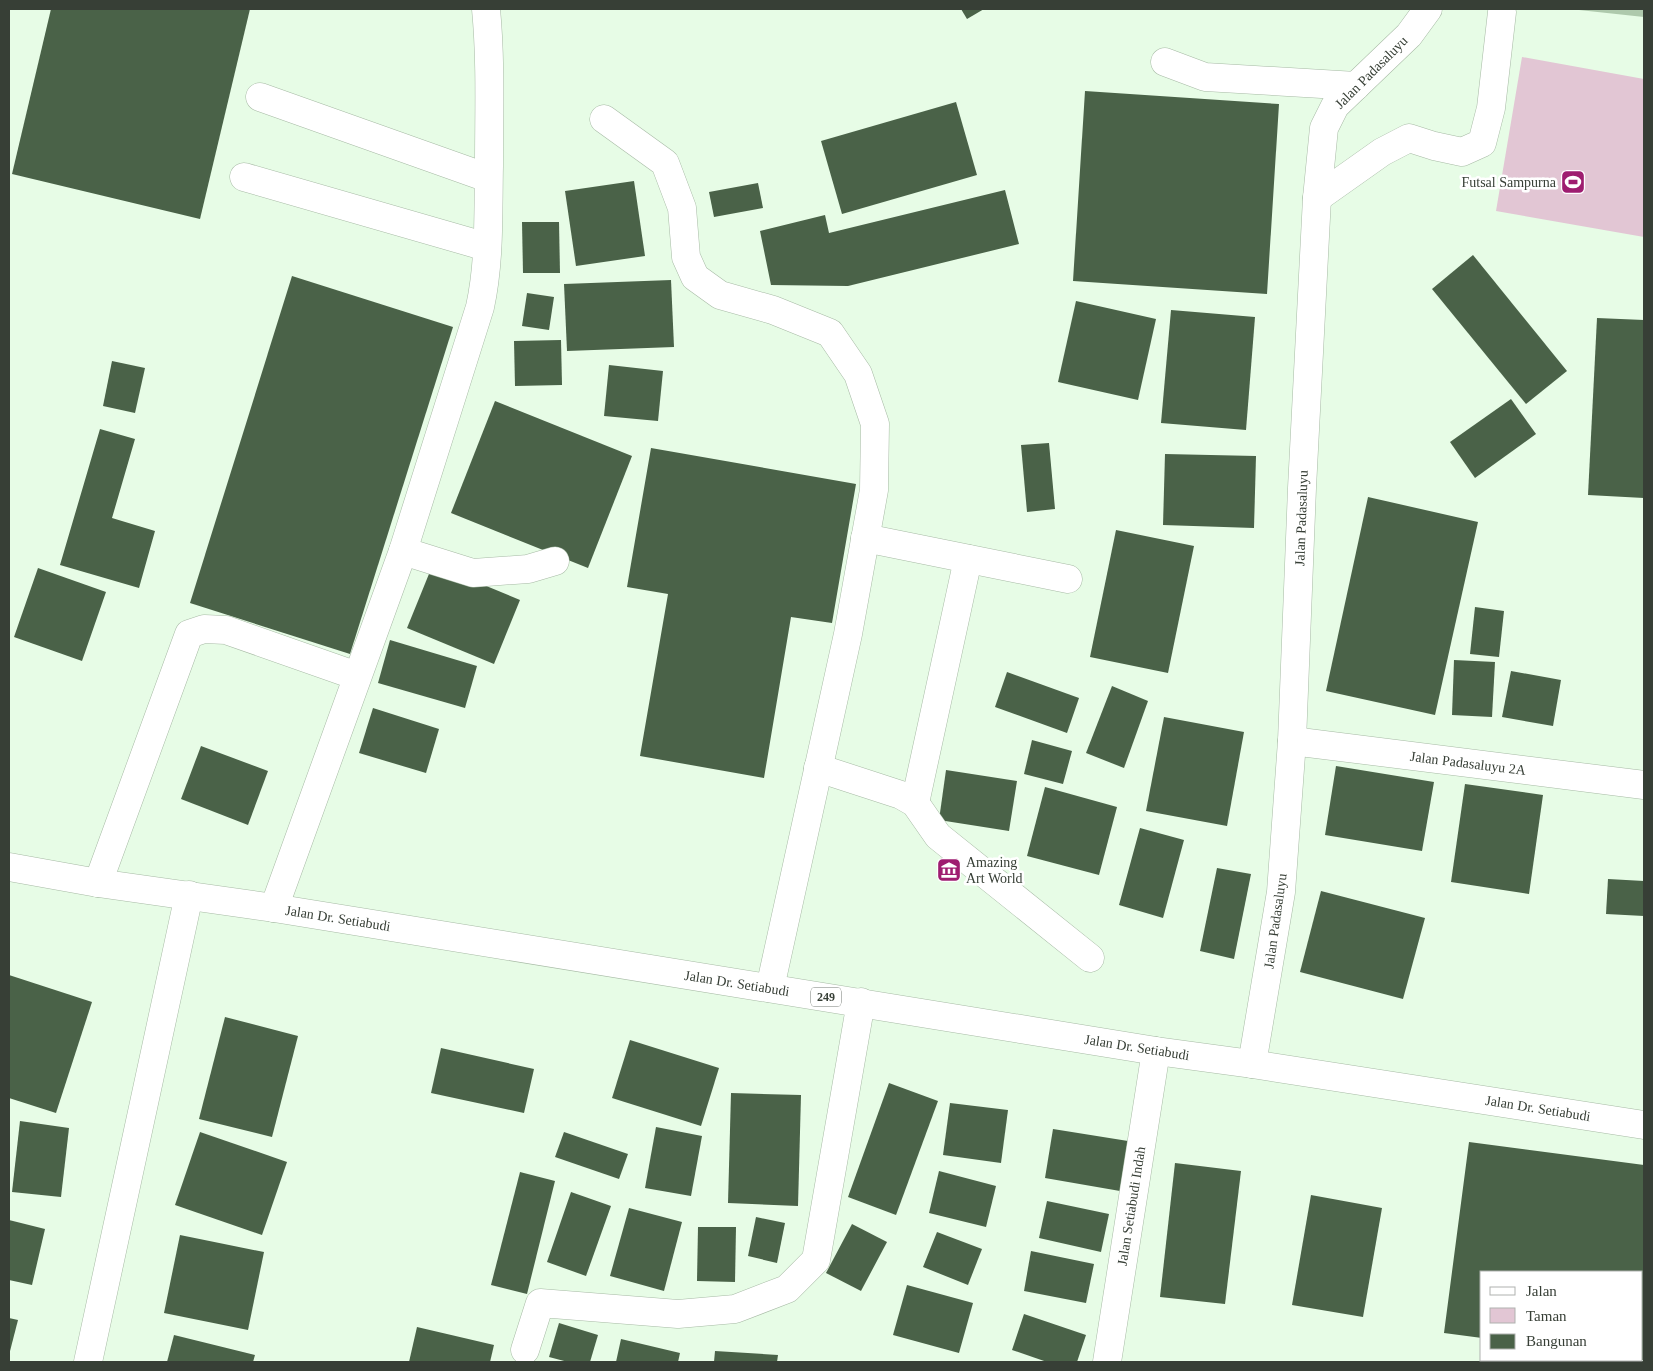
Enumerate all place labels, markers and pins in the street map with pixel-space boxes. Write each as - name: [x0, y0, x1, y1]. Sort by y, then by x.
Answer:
- sports icon: Futsal Sampurna: [1560, 169, 1586, 195]
- place label: Futsal Sampurna: [1462, 175, 1557, 190]
- place label: Amazing Art World: [966, 855, 1023, 886]
- museum icon: Amazing Art World: [936, 857, 962, 883]

